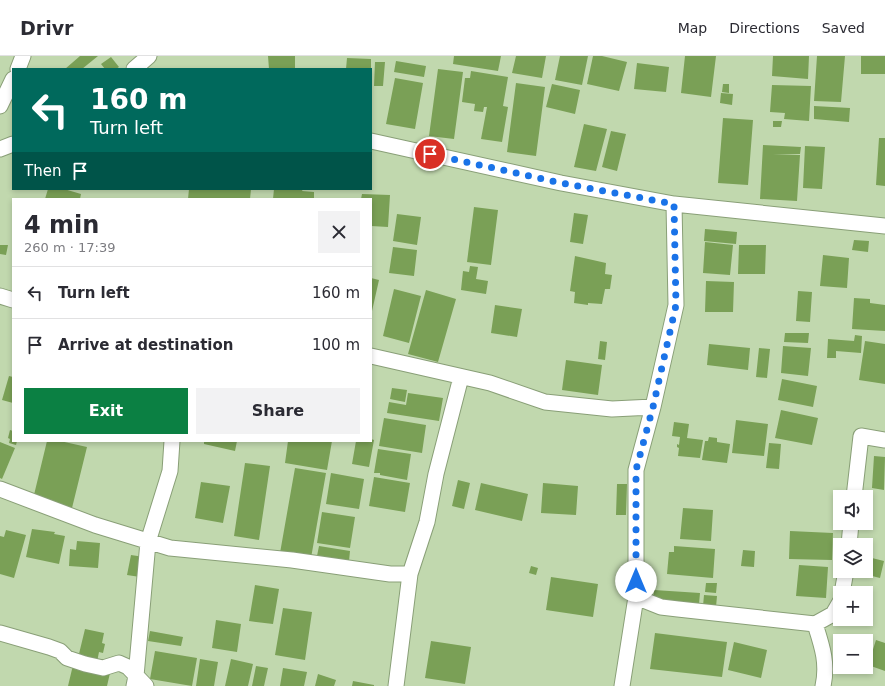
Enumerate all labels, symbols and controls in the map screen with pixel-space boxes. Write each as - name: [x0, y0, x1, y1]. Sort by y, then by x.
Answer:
- text: Drivr: [20, 17, 73, 39]
- text: Map: [678, 20, 707, 36]
- text: Directions: [729, 20, 800, 36]
- text: Saved: [822, 20, 865, 36]
- text: 160 m: [90, 83, 187, 116]
- icon: left: [24, 84, 76, 136]
- text: Turn left: [90, 117, 163, 138]
- pin: [413, 137, 447, 171]
- icon: arrive: [419, 143, 441, 165]
- icon: arrive: [69, 160, 91, 182]
- text: Then: [24, 162, 61, 180]
- text: 4 min: [24, 211, 99, 239]
- button: close: [318, 211, 360, 253]
- text: 260 m · 17:39: [24, 240, 115, 255]
- icon: left: [24, 282, 46, 304]
- text: Turn left: [58, 284, 130, 302]
- text: 160 m: [312, 284, 360, 302]
- icon: arrive: [24, 334, 46, 356]
- text: Arrive at destination: [58, 336, 233, 354]
- text: 100 m: [312, 336, 360, 354]
- button: Exit: [24, 388, 188, 434]
- button: Share: [196, 388, 360, 434]
- map controls: [833, 490, 873, 674]
- button: sound: [833, 490, 873, 530]
- button: layers: [833, 538, 873, 578]
- position arrow: [615, 560, 657, 602]
- button: +: [833, 586, 873, 626]
- button: −: [833, 634, 873, 674]

